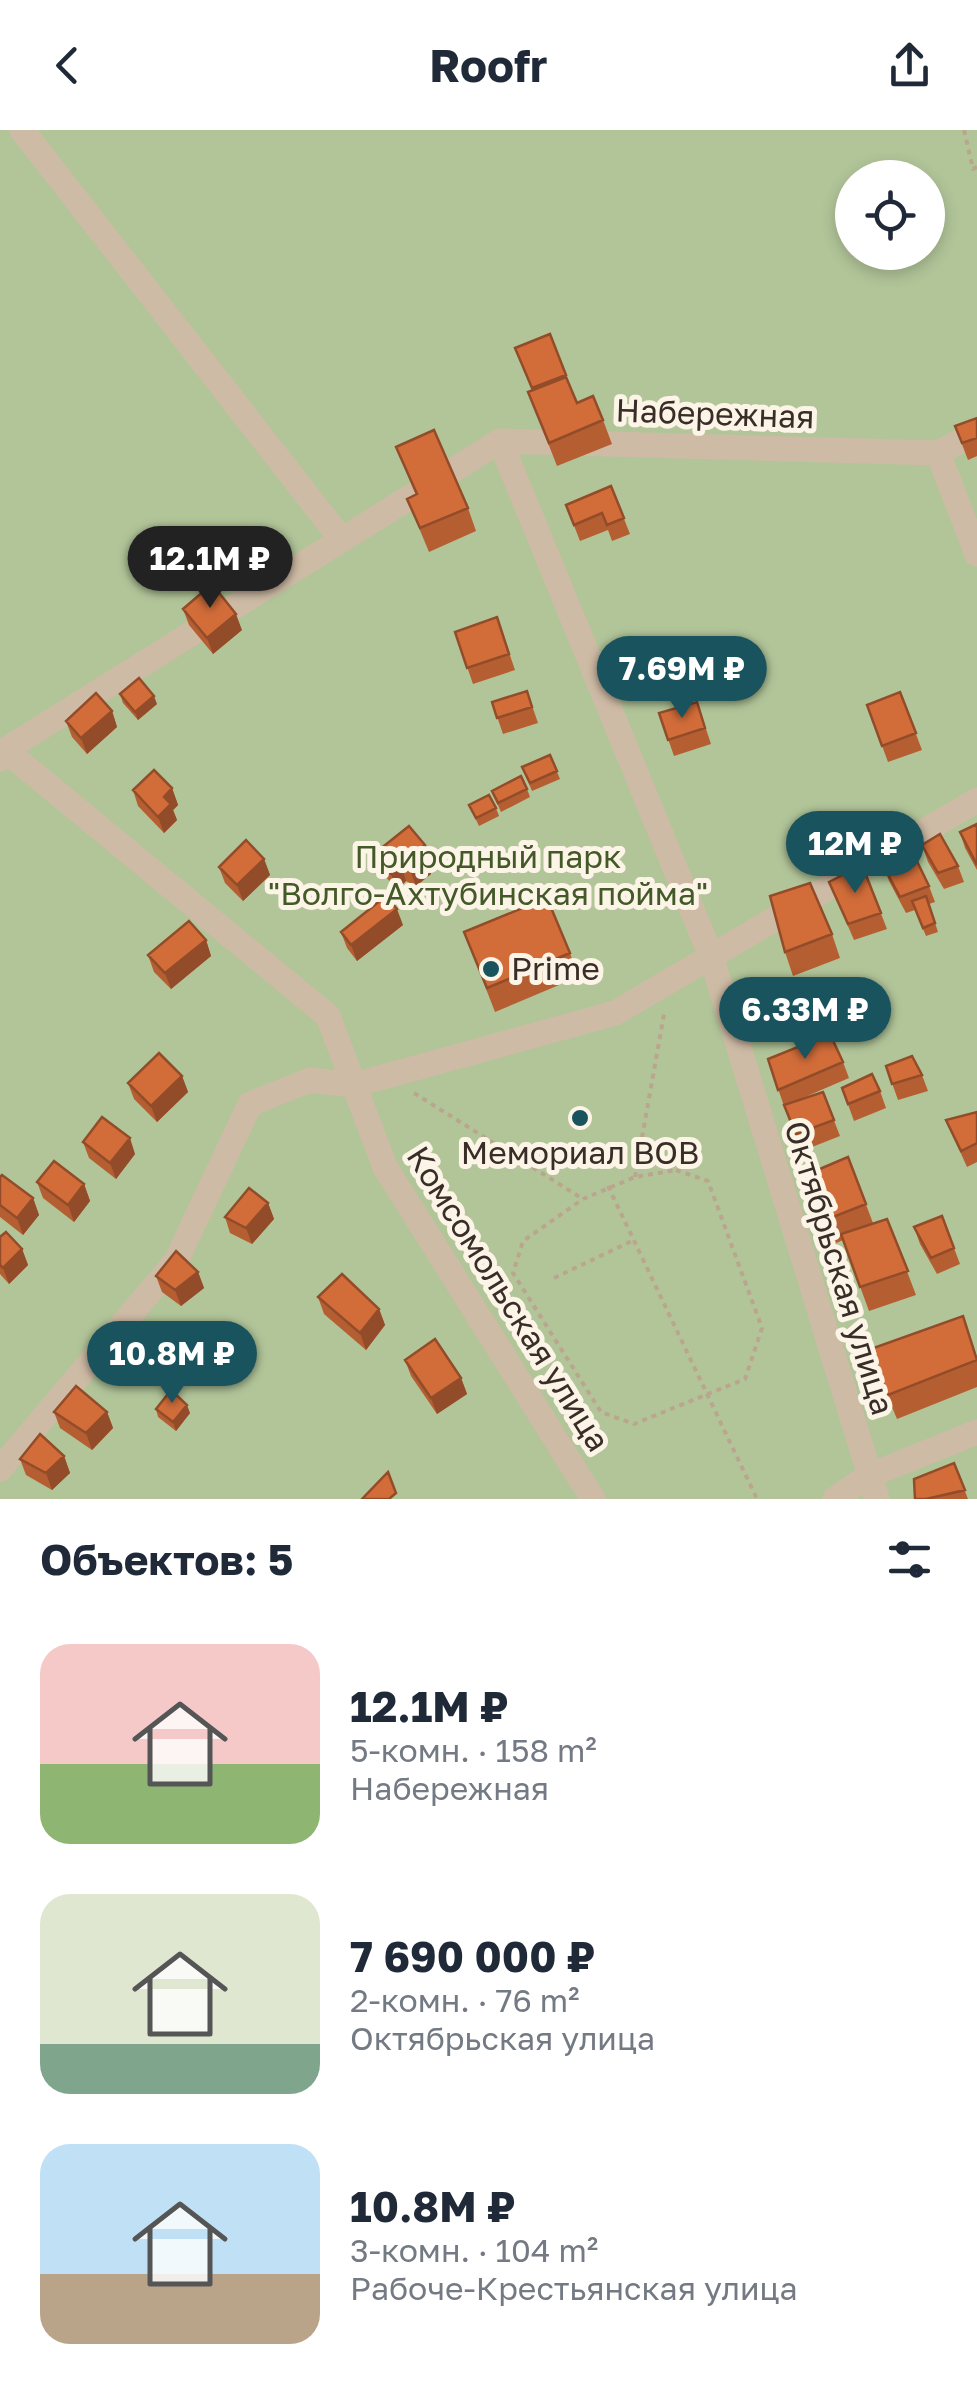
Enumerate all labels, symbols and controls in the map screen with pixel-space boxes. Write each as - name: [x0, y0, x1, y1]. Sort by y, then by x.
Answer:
- icon: back: [40, 38, 95, 93]
- text: Roofr: [429, 38, 548, 92]
- icon: share: [882, 38, 937, 93]
- map controls: [835, 160, 945, 270]
- button: locate: [835, 160, 945, 270]
- street label: Набережная: [615, 391, 815, 435]
- pin: 12.1M ₽: [118, 526, 302, 611]
- text: 12.1M ₽: [150, 539, 270, 577]
- pin: 7.69M ₽: [590, 636, 774, 721]
- text: 7.69M ₽: [619, 649, 745, 687]
- pin: 12M ₽: [785, 811, 925, 896]
- text: 12M ₽: [808, 824, 902, 862]
- park label: Природный парк "Волго-Ахтубинская пойма": [268, 837, 708, 912]
- place label: Prime: [511, 949, 600, 987]
- marker: Prime: [480, 958, 502, 980]
- pin: 6.33M ₽: [713, 977, 897, 1062]
- text: 6.33M ₽: [741, 990, 869, 1028]
- marker: Мемориал ВОВ: [569, 1107, 591, 1129]
- street label: Октябрьская улица: [777, 1116, 903, 1419]
- place label: Мемориал ВОВ: [461, 1133, 699, 1171]
- street label: Комсомольская улица: [399, 1139, 618, 1458]
- pin: 10.8M ₽: [80, 1321, 264, 1406]
- text: 10.8M ₽: [109, 1334, 235, 1372]
- icon: filters: [882, 1532, 937, 1587]
- text: Объектов: 5: [40, 1534, 293, 1584]
- text: 12.1M ₽: [350, 1681, 509, 1731]
- icon: home: [120, 1684, 240, 1804]
- text: 5-комн. · 158 m²: [350, 1731, 597, 1769]
- text: Набережная: [350, 1769, 549, 1807]
- text: 7 690 000 ₽: [350, 1931, 595, 1981]
- icon: home: [120, 1934, 240, 2054]
- text: 2-комн. · 76 m²: [350, 1981, 580, 2019]
- text: Октябрьская улица: [350, 2019, 655, 2057]
- text: 10.8M ₽: [350, 2181, 515, 2231]
- icon: home: [120, 2184, 240, 2304]
- text: 3-комн. · 104 m²: [350, 2231, 598, 2269]
- text: Рабоче-Крестьянская улица: [350, 2269, 798, 2307]

